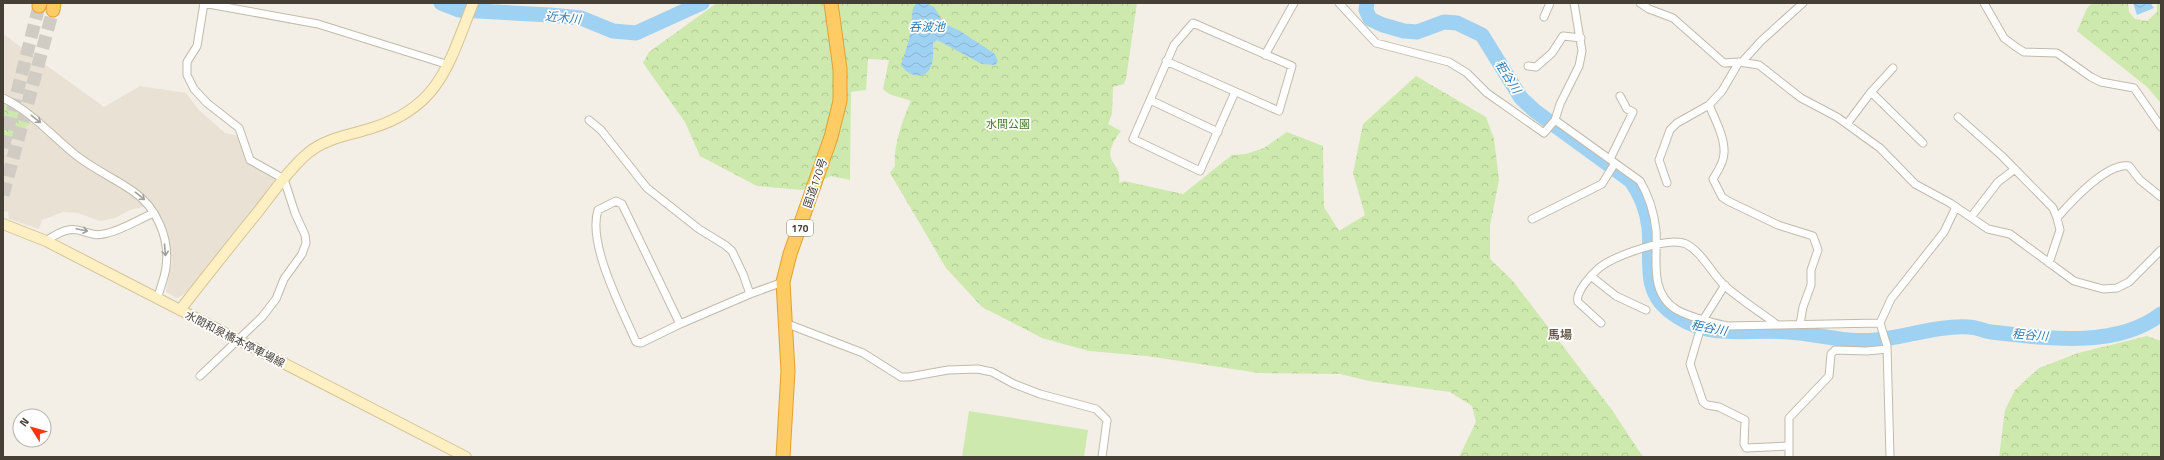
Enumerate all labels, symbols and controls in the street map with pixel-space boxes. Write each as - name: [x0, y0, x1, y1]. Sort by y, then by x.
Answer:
- water label: 近木川: [544, 6, 584, 29]
- water label: 呑波池: [909, 17, 946, 36]
- water label: 秬谷川: [1491, 56, 1527, 99]
- one-way arrow: [30, 115, 41, 124]
- park label: 水間公園: [986, 116, 1030, 132]
- street label: 国道170号: [799, 156, 831, 210]
- one-way arrow: [134, 192, 145, 201]
- road number: 170: [787, 220, 813, 236]
- one-way arrow: [75, 227, 88, 235]
- one-way arrow: [162, 243, 169, 256]
- street label: 水間和泉橋本停車場線: [182, 307, 288, 371]
- water label: 秬谷川: [1690, 315, 1731, 341]
- water label: 秬谷川: [2011, 323, 2051, 346]
- district label: 馬場: [1548, 325, 1572, 344]
- north arrow: [12, 408, 52, 448]
- text: N: [15, 414, 33, 430]

